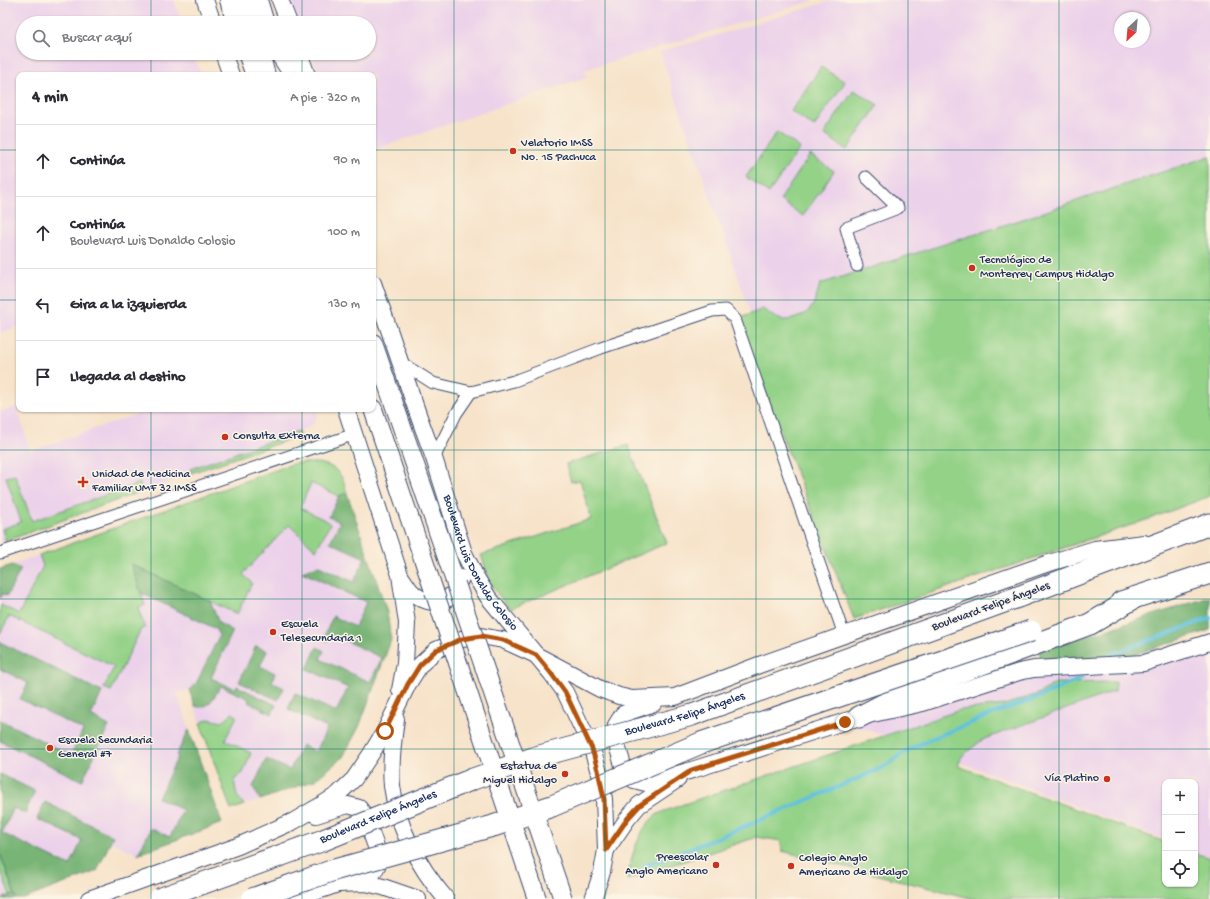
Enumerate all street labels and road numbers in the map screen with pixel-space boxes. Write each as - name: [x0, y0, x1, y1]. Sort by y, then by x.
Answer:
- street label: Boulevard Luis Donaldo Colosio: [439, 492, 520, 634]
- street label: Boulevard Felipe Ángeles: [929, 579, 1052, 635]
- street label: Boulevard Felipe Ángeles: [623, 689, 747, 740]
- street label: Boulevard Felipe Ángeles: [317, 787, 439, 848]

